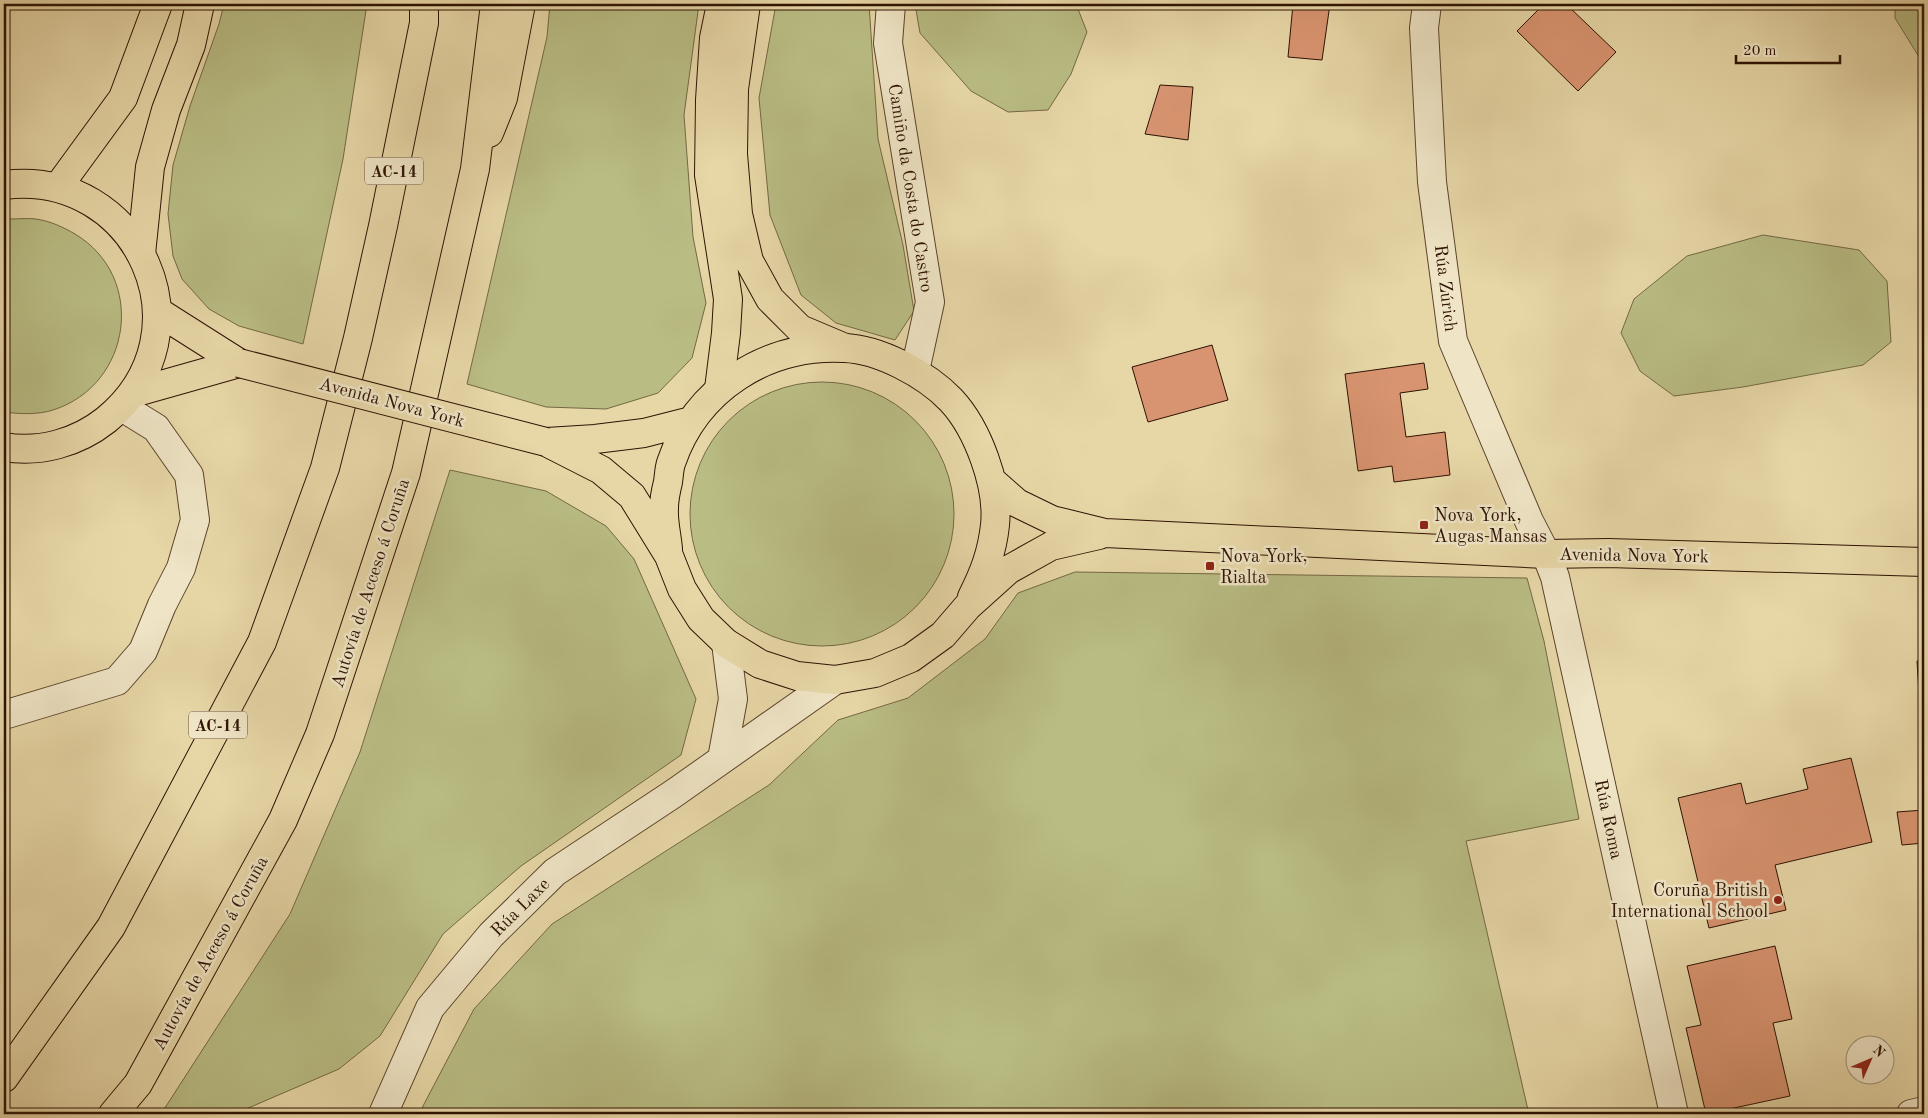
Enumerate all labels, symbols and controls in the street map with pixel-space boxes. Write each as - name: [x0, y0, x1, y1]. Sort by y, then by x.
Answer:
- scale bar: [1736, 32, 1839, 64]
- text: 20 m: [1743, 44, 1777, 59]
- street label: Camiño da Costa do Castro: [885, 83, 935, 294]
- road number: AC-14: [365, 158, 423, 185]
- street label: Rúa Zúrich: [1431, 244, 1459, 333]
- street label: Avenida Nova York: [317, 375, 466, 431]
- street label: Autovía de Acceso á Coruña: [329, 476, 413, 690]
- place label: Nova York, Augas Mansas: [1434, 507, 1547, 546]
- marker: Nova York, Augas Mansas: [1418, 519, 1430, 531]
- street label: Avenida Nova York: [1559, 546, 1709, 566]
- place label: Nova York, Rialta: [1220, 548, 1307, 587]
- marker: Nova York, Rialta: [1204, 560, 1216, 572]
- road number: AC-14: [189, 712, 247, 738]
- street label: Rúa Roma: [1591, 778, 1625, 861]
- street label: Autovía de Acceso á Coruña: [150, 853, 272, 1054]
- street label: Rúa Laxe: [488, 875, 553, 940]
- place label: Coruña British International School: [1611, 882, 1768, 921]
- marker: Coruña British International School: [1772, 894, 1784, 906]
- north arrow: [1846, 1036, 1896, 1086]
- text: N: [1870, 1043, 1887, 1060]

